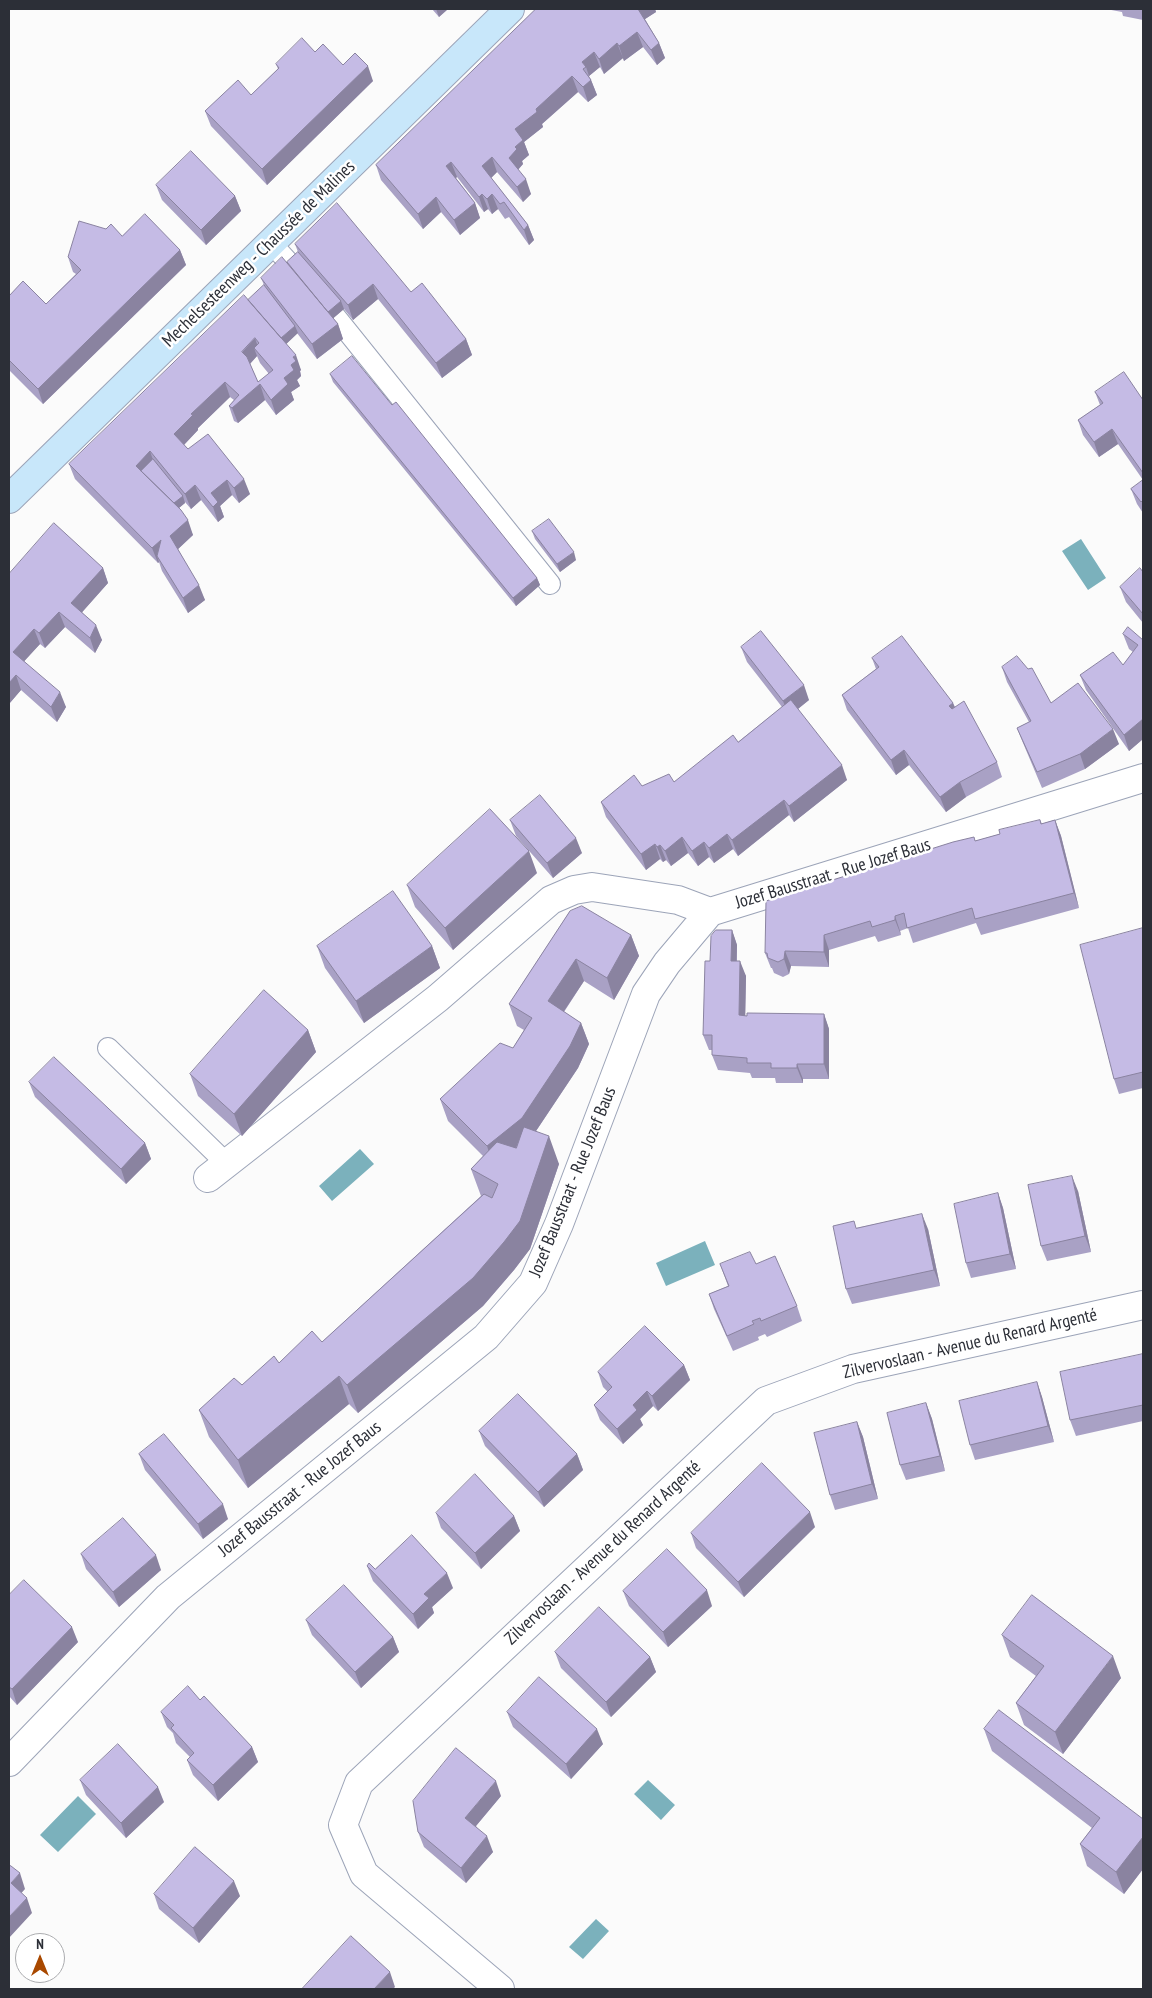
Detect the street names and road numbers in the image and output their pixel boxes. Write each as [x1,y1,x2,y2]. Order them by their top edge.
street label: Mechelsesteenweg - Chaussée de Malines [158,156,360,352]
street label: Jozef Bausstraat - Rue Jozef Baus [733,834,933,914]
street label: Jozef Bausstraat - Rue Jozef Baus [525,1084,621,1280]
street label: Zilvervoslaan - Avenue du Renard Argenté [841,1304,1099,1384]
street label: Jozef Bausstraat - Rue Jozef Baus [214,1417,386,1561]
street label: Zilvervoslaan - Avenue du Renard Argenté [501,1456,705,1650]

